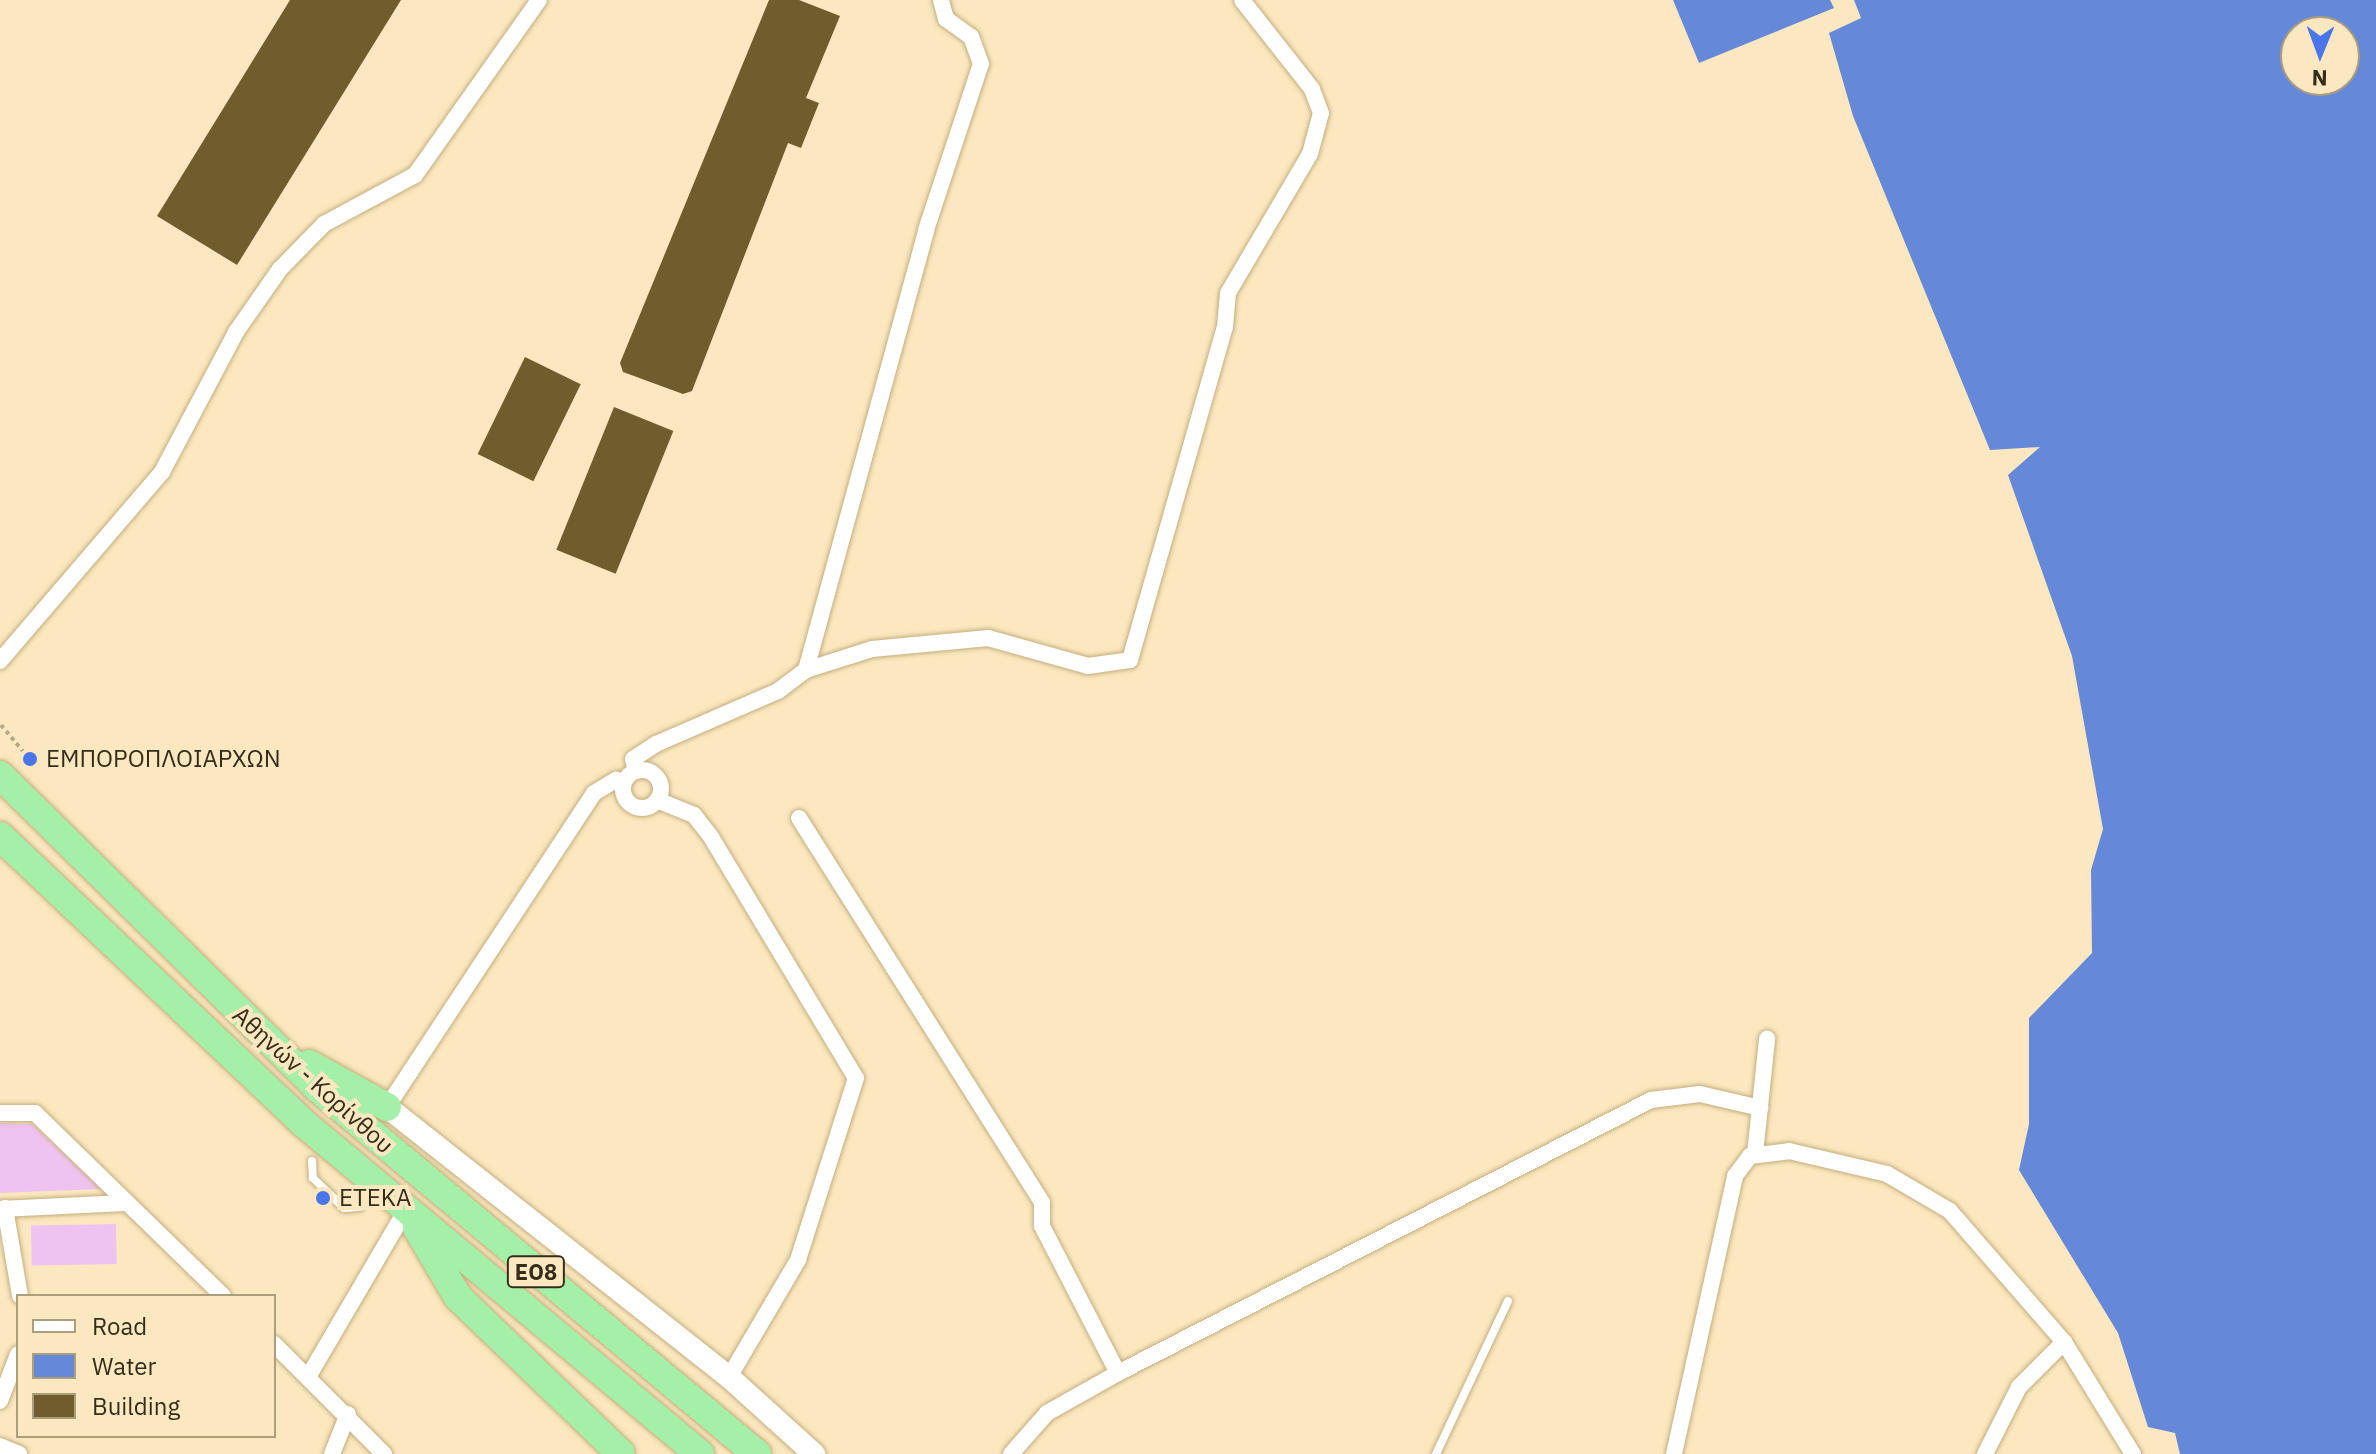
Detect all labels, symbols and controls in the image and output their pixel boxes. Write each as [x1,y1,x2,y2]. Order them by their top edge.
north arrow [2280,16,2360,96]
text: N [2311,64,2328,93]
place label: ΕΜΠΟΡΟΠΛΟΙΑΡΧΩΝ [46,745,281,773]
marker: ΕΜΠΟΡΟΠΛΟΙΑΡΧΩΝ [21,750,39,768]
street label: Αθηνών - Κορίνθου [227,1000,399,1160]
place label: ΕΤΕΚΑ [339,1184,411,1212]
marker: ΕΤΕΚΑ [314,1189,332,1207]
road number: ΕΟ8 [506,1254,566,1290]
legend [16,1294,276,1438]
text: Road [92,1310,147,1342]
text: Water [92,1350,156,1382]
text: Building [92,1390,180,1422]

